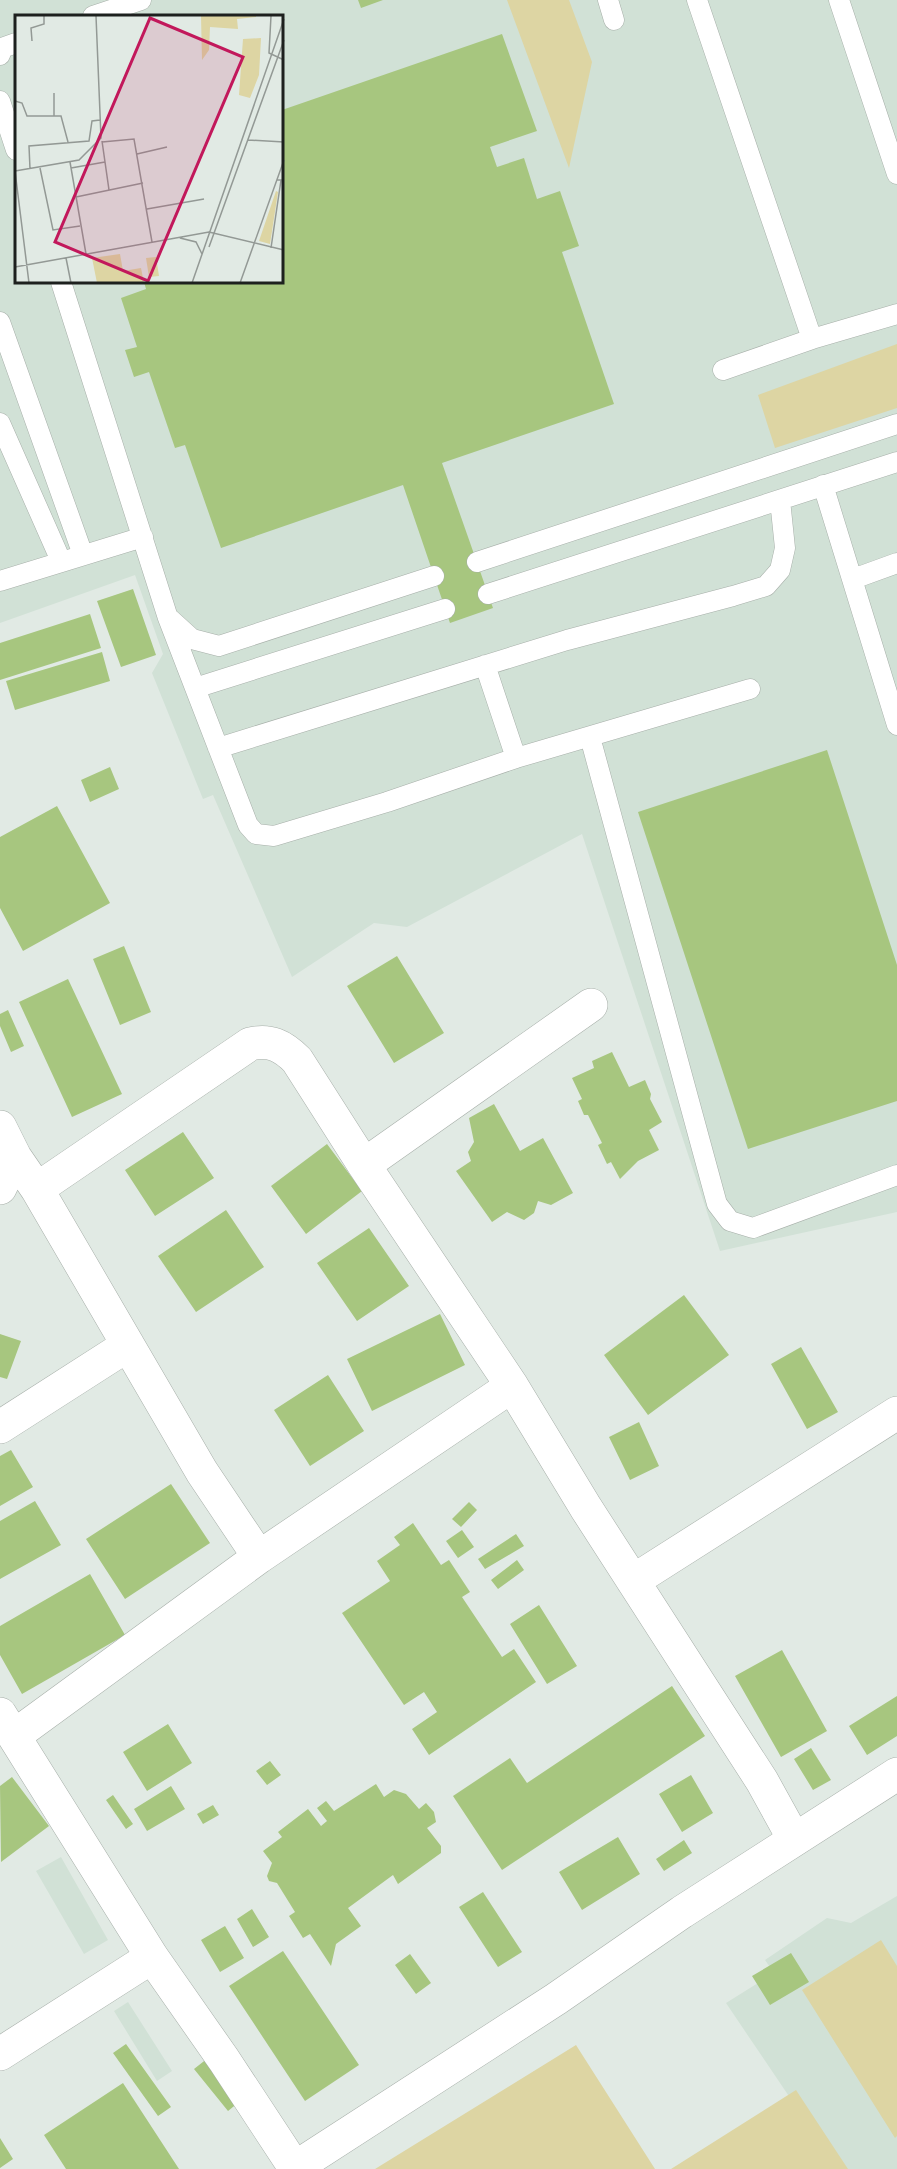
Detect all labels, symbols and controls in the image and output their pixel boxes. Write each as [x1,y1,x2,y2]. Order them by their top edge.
inset map [15,15,284,284]

